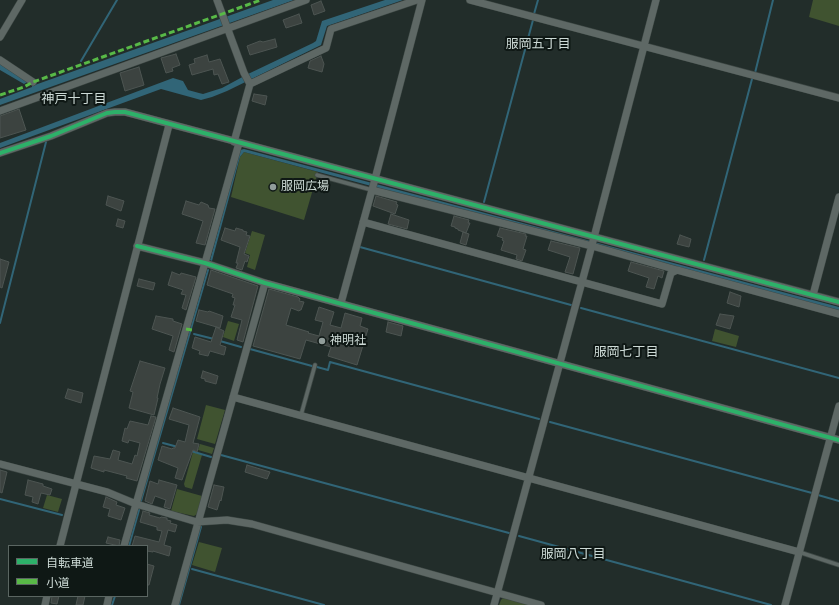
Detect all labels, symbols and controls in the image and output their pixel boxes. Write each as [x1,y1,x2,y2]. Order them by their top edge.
district label: 服岡五丁目 [506,36,570,52]
district label: 神戸十丁目 [42,91,106,107]
place label: 服岡広場 [281,180,329,194]
marker: 服岡広場 [268,182,278,192]
place label: 神明社 [330,334,366,348]
marker: 神明社 [317,336,327,346]
district label: 服岡七丁目 [594,344,658,360]
legend [8,545,148,597]
district label: 服岡八丁目 [541,546,605,562]
text: 自転車道 [46,556,94,570]
text: 小道 [46,576,70,590]

